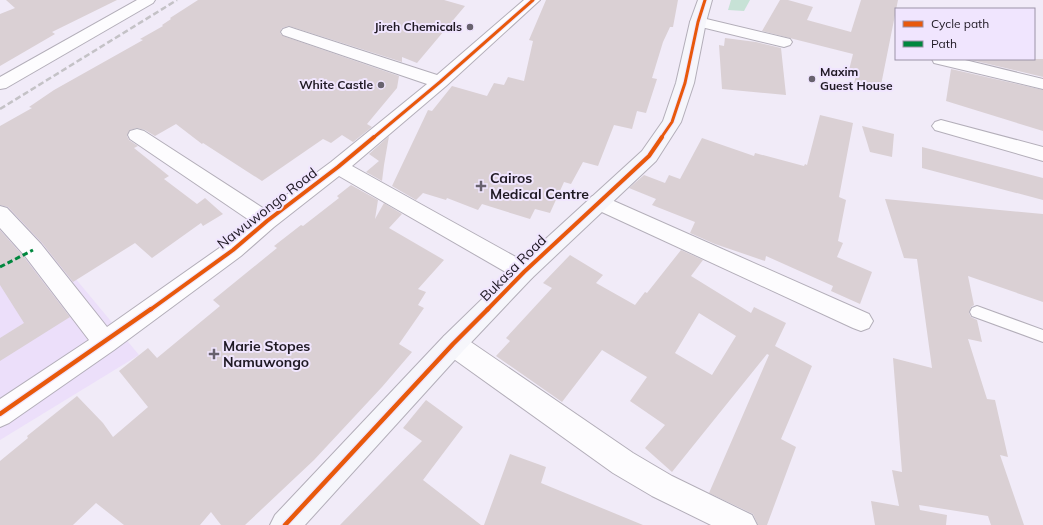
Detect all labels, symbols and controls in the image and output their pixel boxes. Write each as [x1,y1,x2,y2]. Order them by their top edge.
legend [895,8,1035,60]
text: Cycle path [931,16,989,31]
place label: Jireh Chemicals [374,19,462,34]
marker: Jireh Chemicals [465,22,475,32]
text: Path [931,36,957,51]
place label: Maxim Guest House [820,64,893,93]
marker: Maxim Guest House [807,74,817,84]
place label: White Castle [299,77,373,92]
marker: White Castle [376,80,386,90]
street label: Nawuwongo Road [214,163,320,253]
place label: Cairos Medical Centre [490,169,589,203]
marker: Cairos Medical Centre [475,180,487,192]
street label: Bukasa Road [476,231,550,305]
place label: Marie Stopes Namuwongo [223,337,310,371]
marker: Marie Stopes Namuwongo [208,348,220,360]

